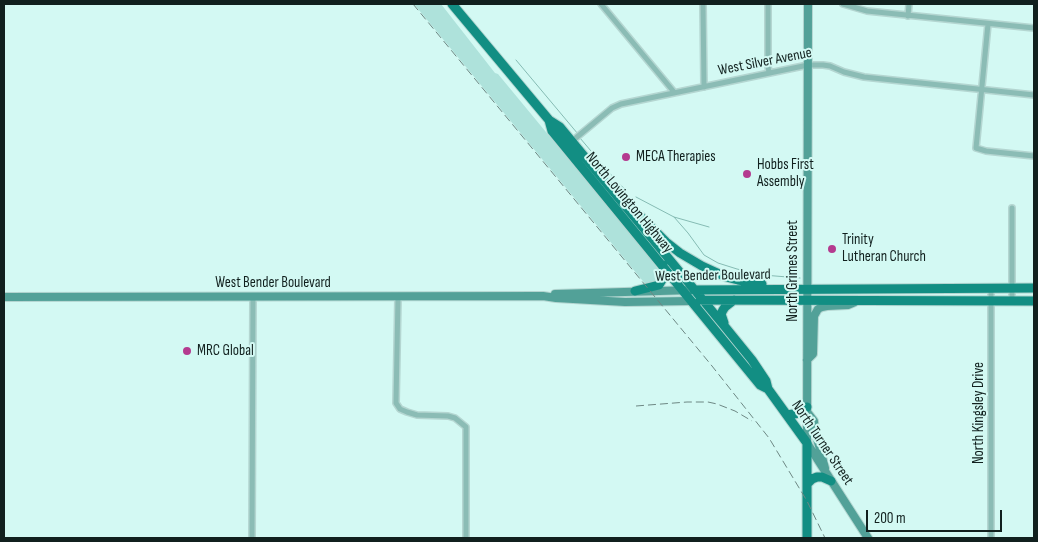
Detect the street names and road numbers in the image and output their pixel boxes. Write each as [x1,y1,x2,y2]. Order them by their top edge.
street label: West Silver Avenue [717,44,813,80]
street label: North Lovington Highway [582,149,676,257]
street label: North Grimes Street [784,220,802,322]
street label: West Bender Boulevard [655,266,771,286]
street label: West Bender Boulevard [215,274,331,292]
street label: North Kingsley Drive [970,362,988,464]
street label: North Turner Street [787,397,857,489]

